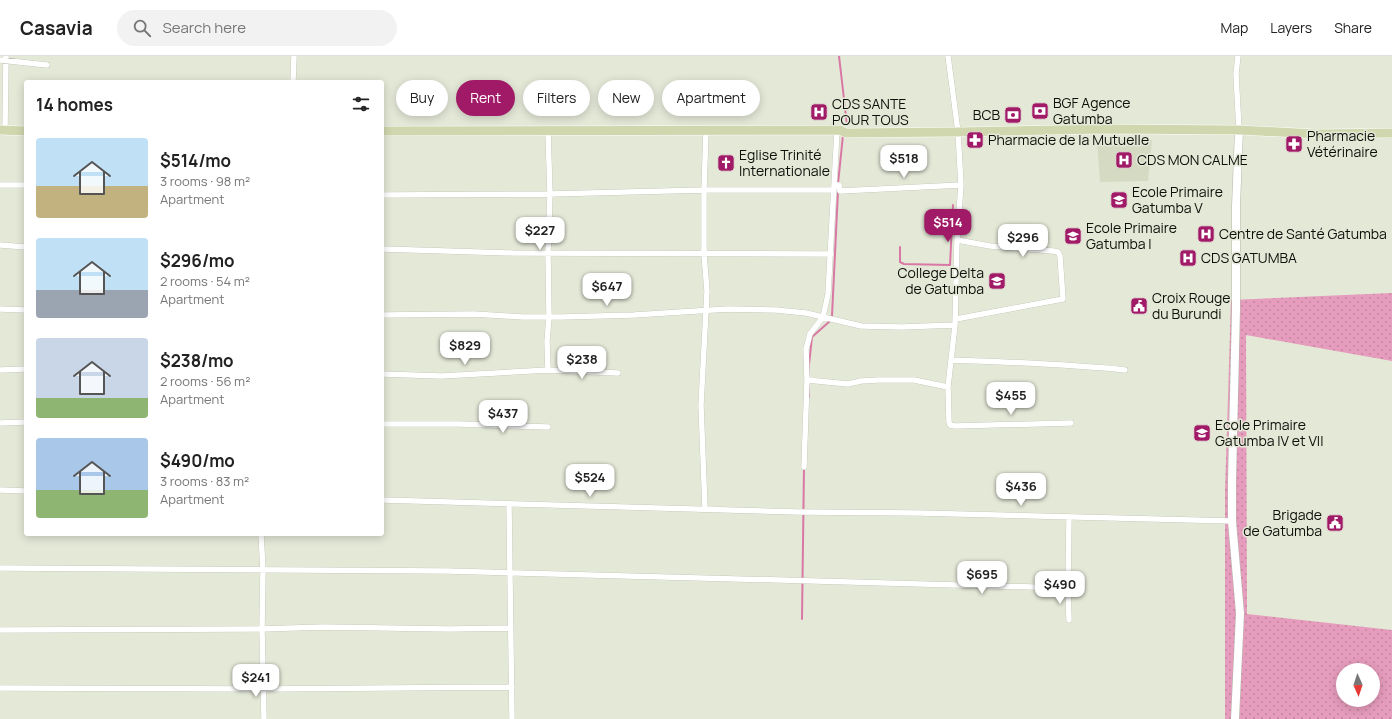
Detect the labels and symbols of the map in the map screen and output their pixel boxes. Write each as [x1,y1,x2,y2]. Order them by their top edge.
place label: BGF Agence Gatumba [1053,93,1130,128]
place label: CDS SANTE POUR TOUS [832,94,909,129]
bank icon: BGF Agence Gatumba [1030,101,1050,121]
hospital icon: CDS SANTE POUR TOUS [809,102,829,122]
place label: BCB [973,105,1000,124]
bank icon: BCB [1003,105,1023,125]
place label: Pharmacie Vétérinaire [1307,126,1378,161]
pharmacy icon: Pharmacie de la Mutuelle [965,130,985,150]
place label: Pharmacie de la Mutuelle [988,130,1149,149]
pharmacy icon: Pharmacie Vétérinaire [1284,134,1304,154]
place label: Eglise Trinité Internationale [739,145,830,180]
pin: $518 [880,145,928,179]
hospital icon: CDS MON CALME [1114,150,1134,170]
place label: CDS MON CALME [1137,150,1248,169]
church icon: Eglise Trinité Internationale [716,153,736,173]
place label: Ecole Primaire Gatumba V [1132,182,1223,217]
school or university icon: Ecole Primaire Gatumba V [1109,190,1129,210]
pin: $514 [924,209,972,243]
pin: $227 [516,217,564,251]
place label: Ecole Primaire Gatumba I [1086,218,1177,253]
pin: $296 [999,224,1047,258]
hospital icon: Centre de Santé Gatumba [1196,224,1216,244]
place label: Centre de Santé Gatumba [1219,224,1387,243]
school or university icon: Ecole Primaire Gatumba I [1063,226,1083,246]
hospital icon: CDS GATUMBA [1178,248,1198,268]
place label: CDS GATUMBA [1201,248,1297,267]
place label: College Delta de Gatumba [897,263,984,298]
school or university icon: College Delta de Gatumba [987,271,1007,291]
pin: $647 [583,273,631,307]
place label: Croix Rouge du Burundi [1152,288,1231,323]
public building icon: Croix Rouge du Burundi [1129,296,1149,316]
pin: $829 [441,332,489,366]
pin: $238 [558,346,606,380]
pin: $455 [987,382,1035,416]
pin: $437 [479,400,527,434]
place label: Ecole Primaire Gatumba IV et VII [1215,415,1323,450]
school or university icon: Ecole Primaire Gatumba IV et VII [1192,423,1212,443]
pin: $524 [566,464,614,498]
pin: $436 [997,473,1045,507]
place label: Brigade de Gatumba [1243,505,1322,540]
public building icon: Brigade de Gatumba [1325,513,1345,533]
pin: $695 [958,561,1006,595]
pin: $490 [1036,571,1084,605]
north arrow [1336,663,1380,707]
pin: $241 [232,664,280,698]

